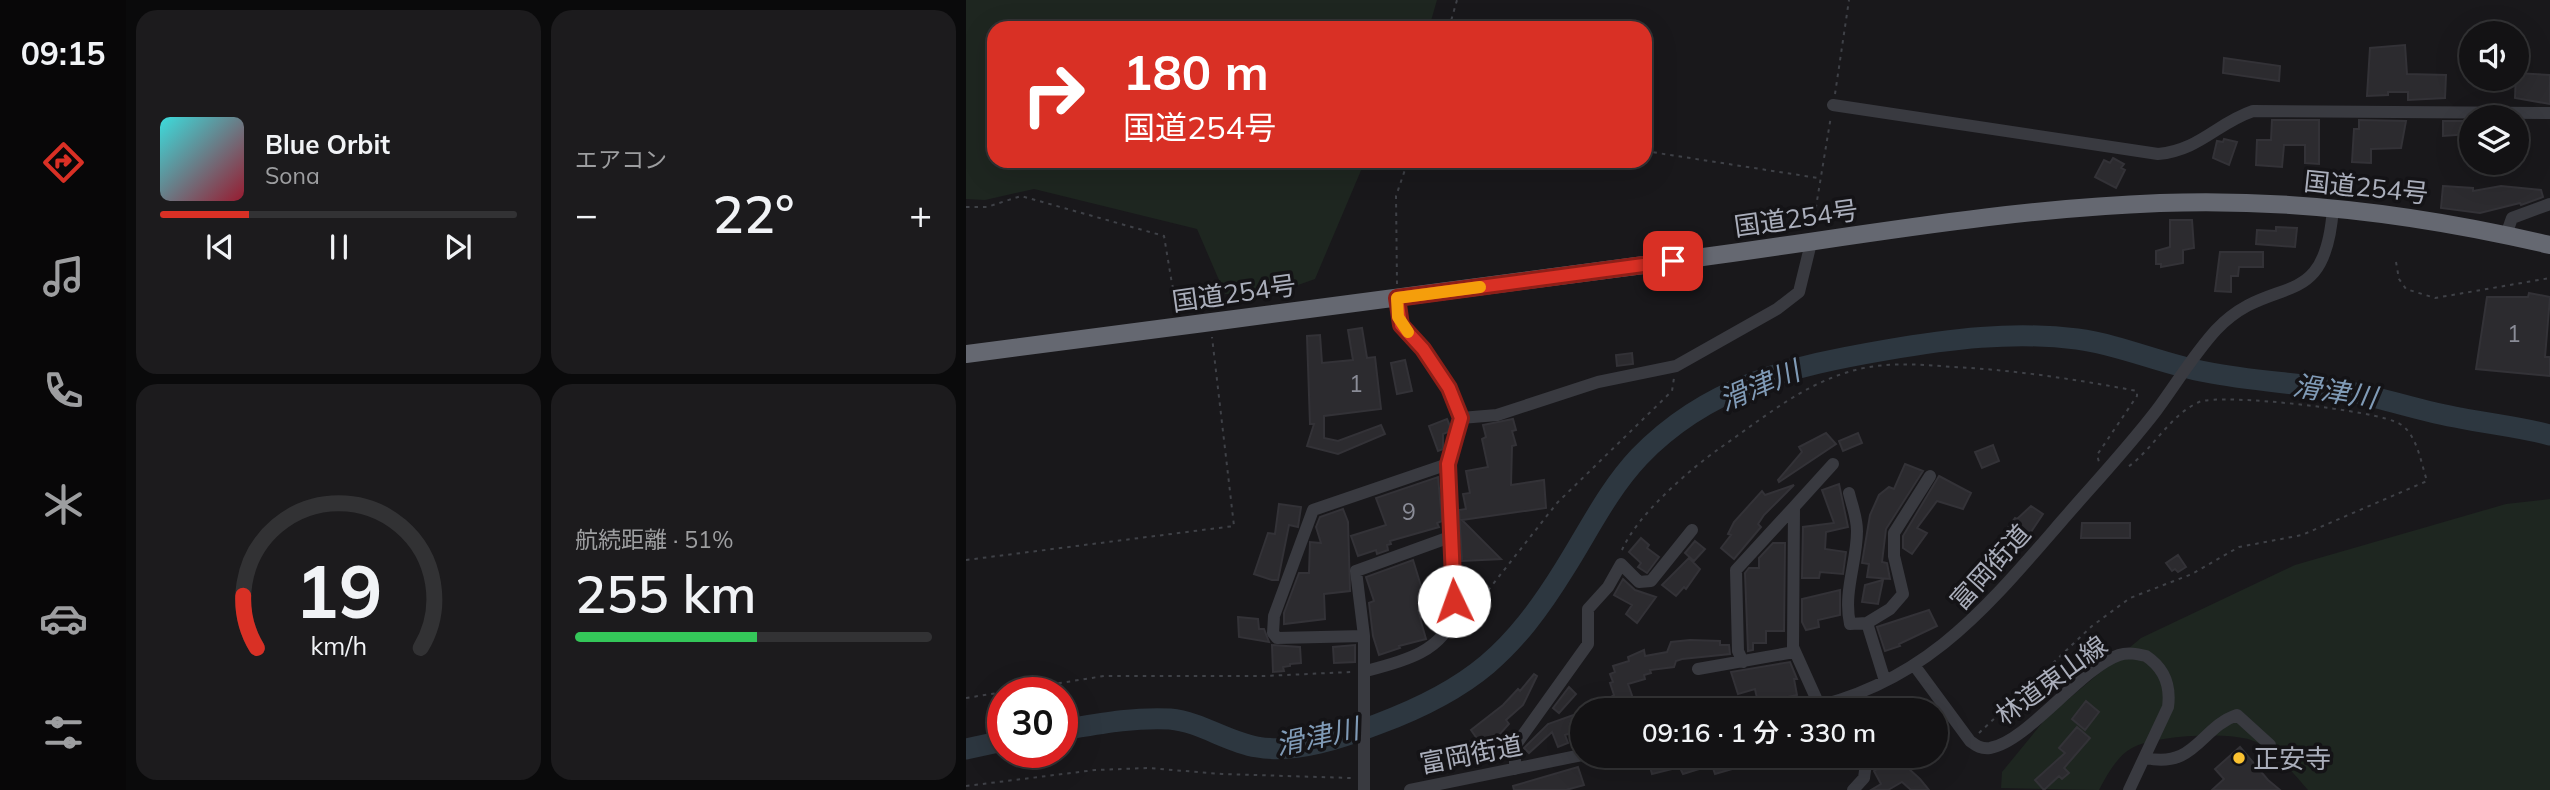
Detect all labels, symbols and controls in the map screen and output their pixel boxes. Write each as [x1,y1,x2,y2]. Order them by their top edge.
map controls [2459,21,2529,175]
button: sound [2459,21,2529,91]
text: 09:15 [21,33,105,73]
text: 180 m [1123,41,1269,102]
icon: right [1008,49,1099,140]
button: layers [2459,105,2529,175]
text: 国道254号 [1123,107,1277,147]
text: Blue Orbit [265,128,390,161]
icon: directions [39,138,88,187]
text: エアコン [575,145,667,174]
text: Sona [265,161,320,190]
street label: 国道254号 [2302,164,2430,210]
text: 22° [713,181,794,246]
text: − [575,190,598,238]
text: + [909,190,932,238]
street label: 国道254号 [1732,193,1860,243]
icon: previous [201,228,239,266]
icon: pause [320,228,358,266]
icon: next [439,228,477,266]
pin [1643,231,1703,291]
icon: arrive [1654,242,1692,280]
icon: music [39,252,88,301]
street label: 国道254号 [1170,268,1298,318]
house number: 1 [2507,319,2521,348]
water label: 滑津川 [1713,351,1807,418]
icon: phone [39,366,88,415]
water label: 滑津川 [2291,367,2382,415]
house number: 1 [1349,369,1363,398]
icon: climate [39,480,88,529]
house number: 9 [1402,497,1416,526]
street label: 富岡街道 [1943,517,2037,617]
text: 航続距離 · 51% [575,525,733,554]
text: 19 [295,545,382,636]
text: 255 km [575,561,756,626]
position arrow [1417,564,1491,638]
icon: car [39,594,88,643]
street label: 林道東山線 [1989,628,2113,732]
text: km/h [310,630,367,661]
speed limit sign: 30 [987,677,1078,768]
icon: filters [39,708,88,757]
water label: 滑津川 [1272,710,1365,762]
text: 09:16 · 1 分 · 330 m [1642,716,1876,749]
street label: 富岡街道 [1417,728,1525,780]
place label: 正安寺 [2253,742,2331,775]
marker: 正安寺 [2231,750,2247,766]

